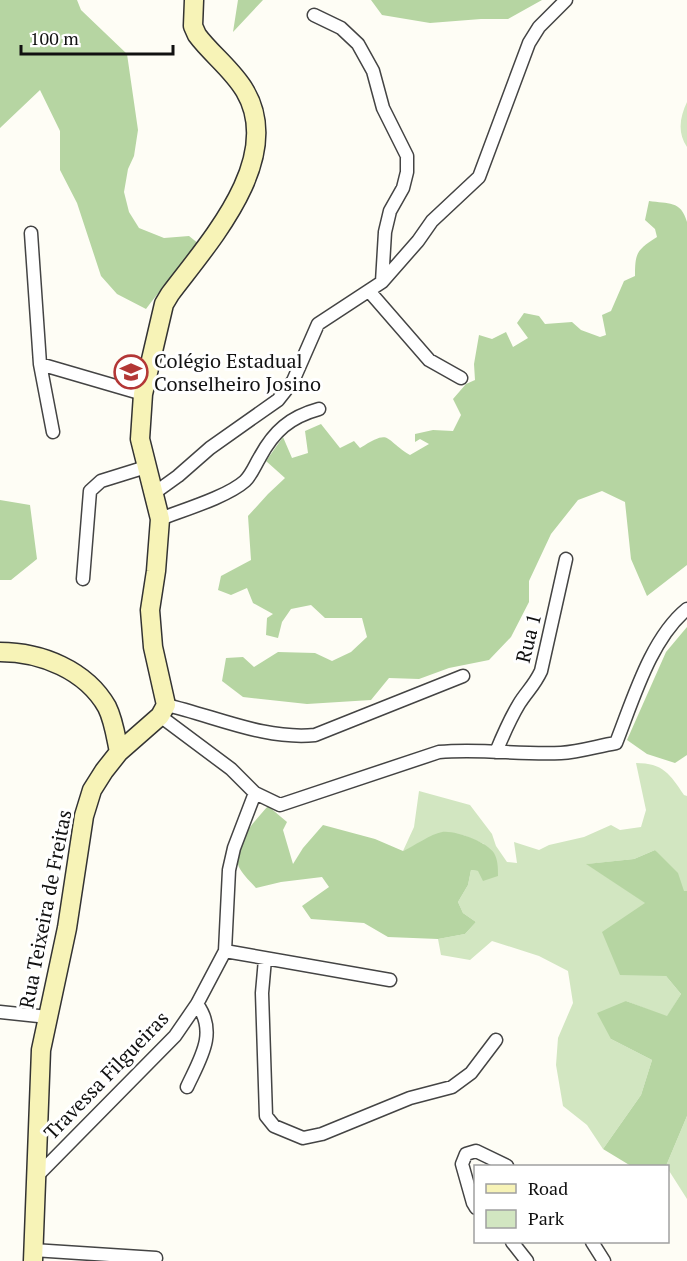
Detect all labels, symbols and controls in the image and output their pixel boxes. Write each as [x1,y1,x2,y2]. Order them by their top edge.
scale bar [21,18,172,56]
text: 100 m [30,26,79,50]
place label: Colégio Estadual Conselheiro Josino [154,347,321,397]
school or university icon: Colégio Estadual Conselheiro Josino [113,354,149,390]
street label: Rua 1 [509,611,547,665]
street label: Rua Teixeira de Freitas [12,807,78,1011]
street label: Travessa Filgueiras [38,1005,174,1145]
legend [474,1165,669,1243]
text: Road [528,1176,568,1200]
text: Park [528,1206,565,1230]

